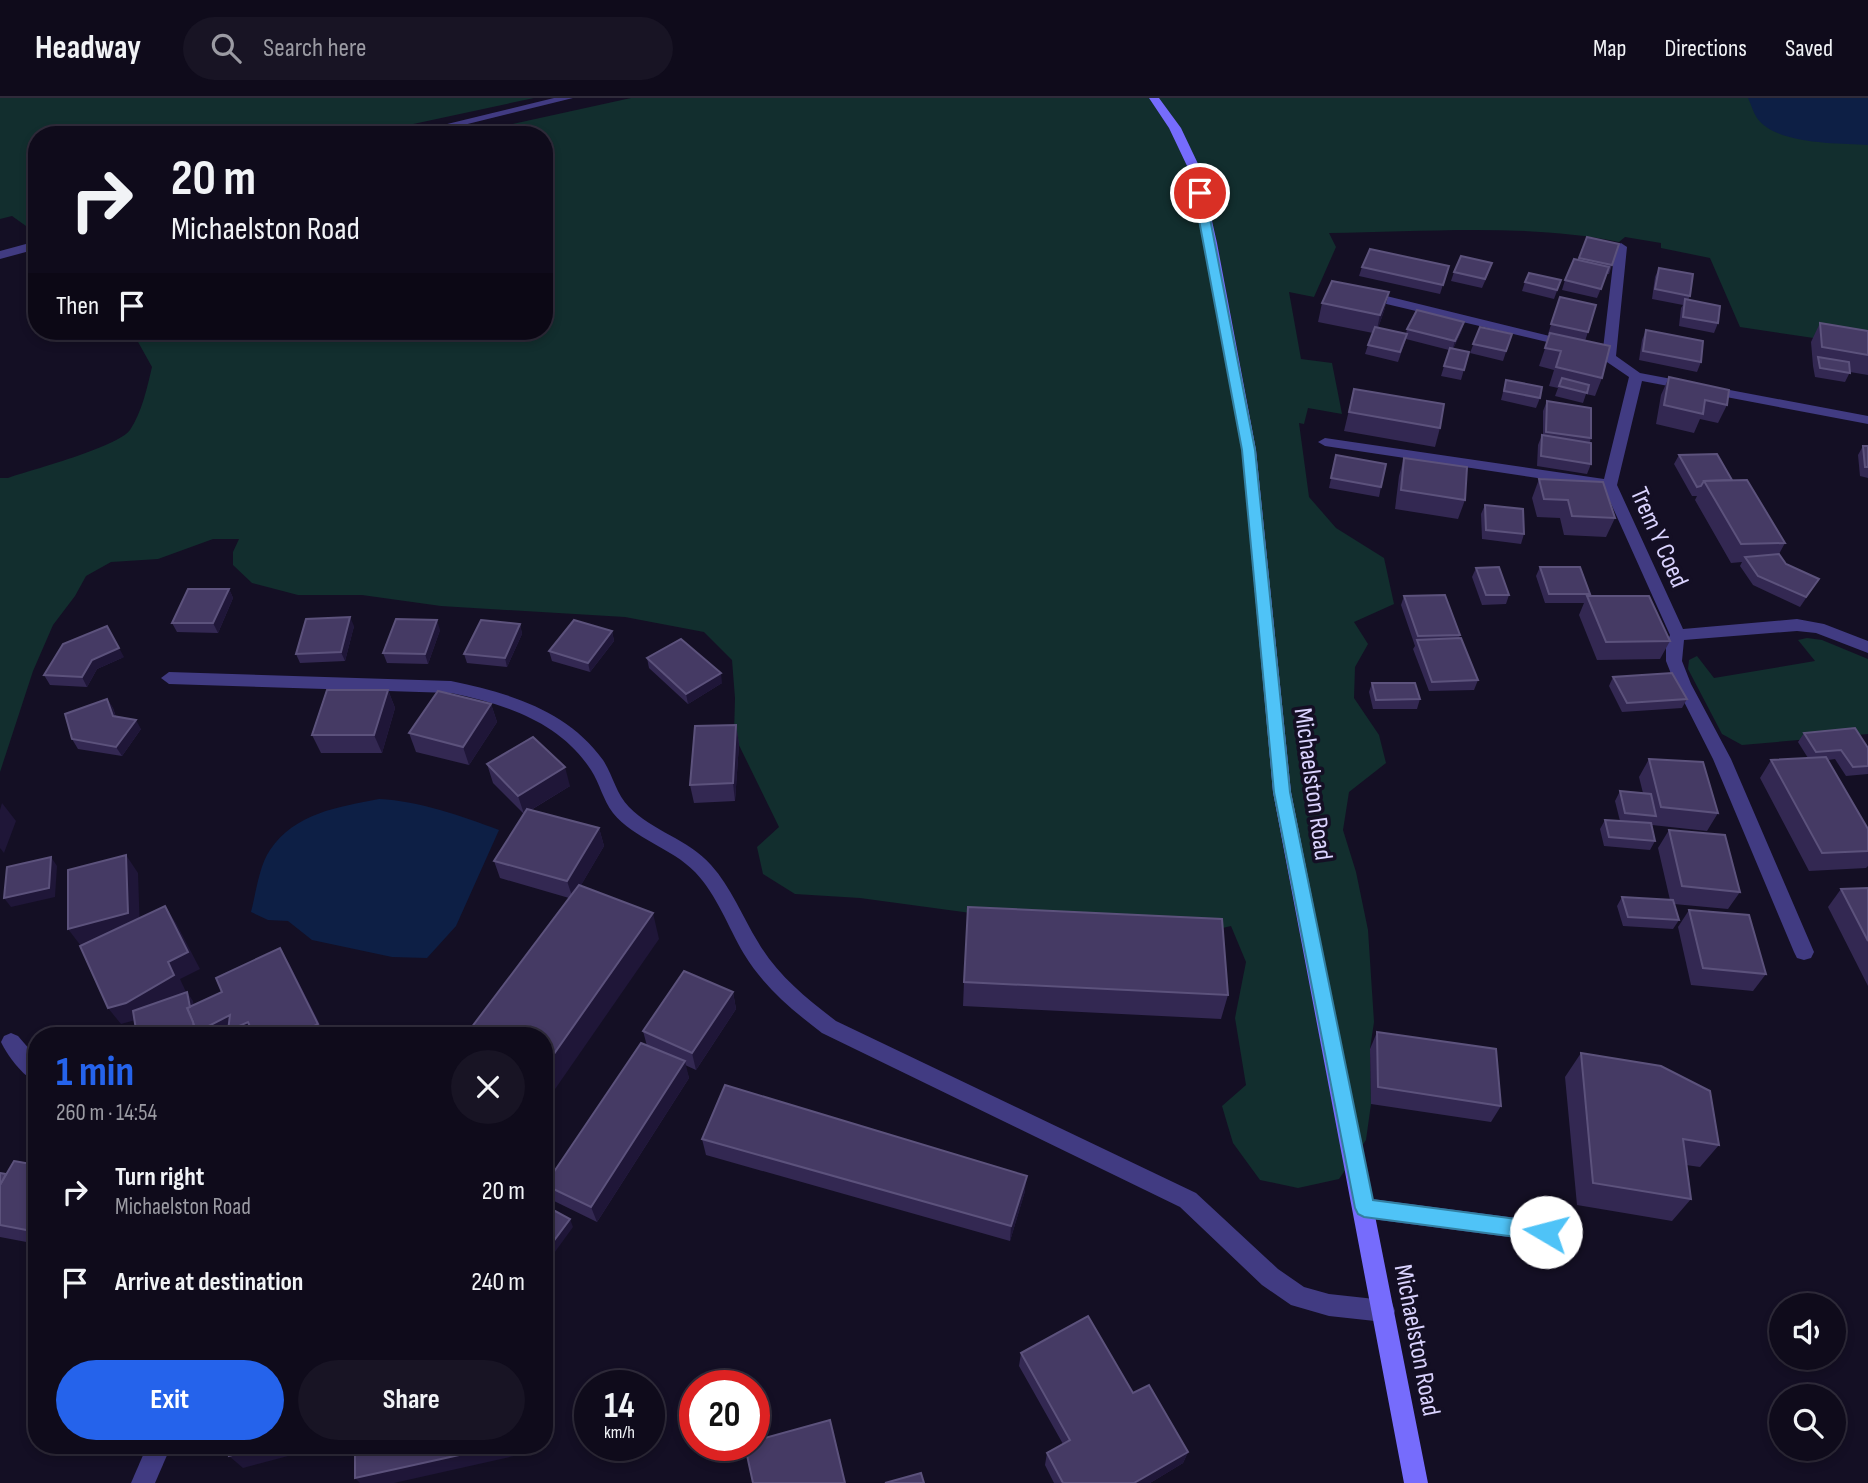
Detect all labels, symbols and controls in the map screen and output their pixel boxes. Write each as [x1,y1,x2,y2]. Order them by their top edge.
search box [183,17,673,80]
text: Headway [35,28,141,68]
icon: search [207,29,245,67]
text: Search here [263,33,366,64]
text: Map [1593,34,1626,63]
text: Directions [1664,34,1747,63]
text: Saved [1785,34,1833,63]
text: 20 m [171,150,256,209]
icon: right [56,154,147,245]
pin [1170,163,1230,223]
icon: arrive [1181,174,1219,212]
text: Michaelston Road [171,210,360,249]
icon: arrive [113,287,151,325]
text: Then [56,291,99,322]
street label: Trem Y Coed [1623,483,1694,593]
street label: Michaelston Road [1286,706,1339,862]
text: 1 min [56,1047,134,1098]
button: close [451,1050,525,1124]
text: 260 m · 14:54 [56,1099,157,1127]
text: Turn right [115,1162,204,1193]
icon: right [56,1173,94,1211]
text: 20 m [482,1176,525,1207]
text: Michaelston Road [115,1193,251,1221]
position arrow [1509,1195,1583,1269]
street label: Michaelston Road [1387,1262,1446,1419]
icon: arrive [56,1264,94,1302]
text: Arrive at destination [115,1267,303,1298]
text: 240 m [471,1267,525,1298]
map controls [1769,1293,1846,1461]
button: sound [1769,1293,1846,1370]
button: Exit [56,1360,284,1440]
button: Share [298,1360,525,1440]
speed limit sign: 20 [679,1370,770,1461]
button: search [1769,1384,1846,1461]
text: 14 [604,1385,635,1428]
text: km/h [604,1422,635,1443]

